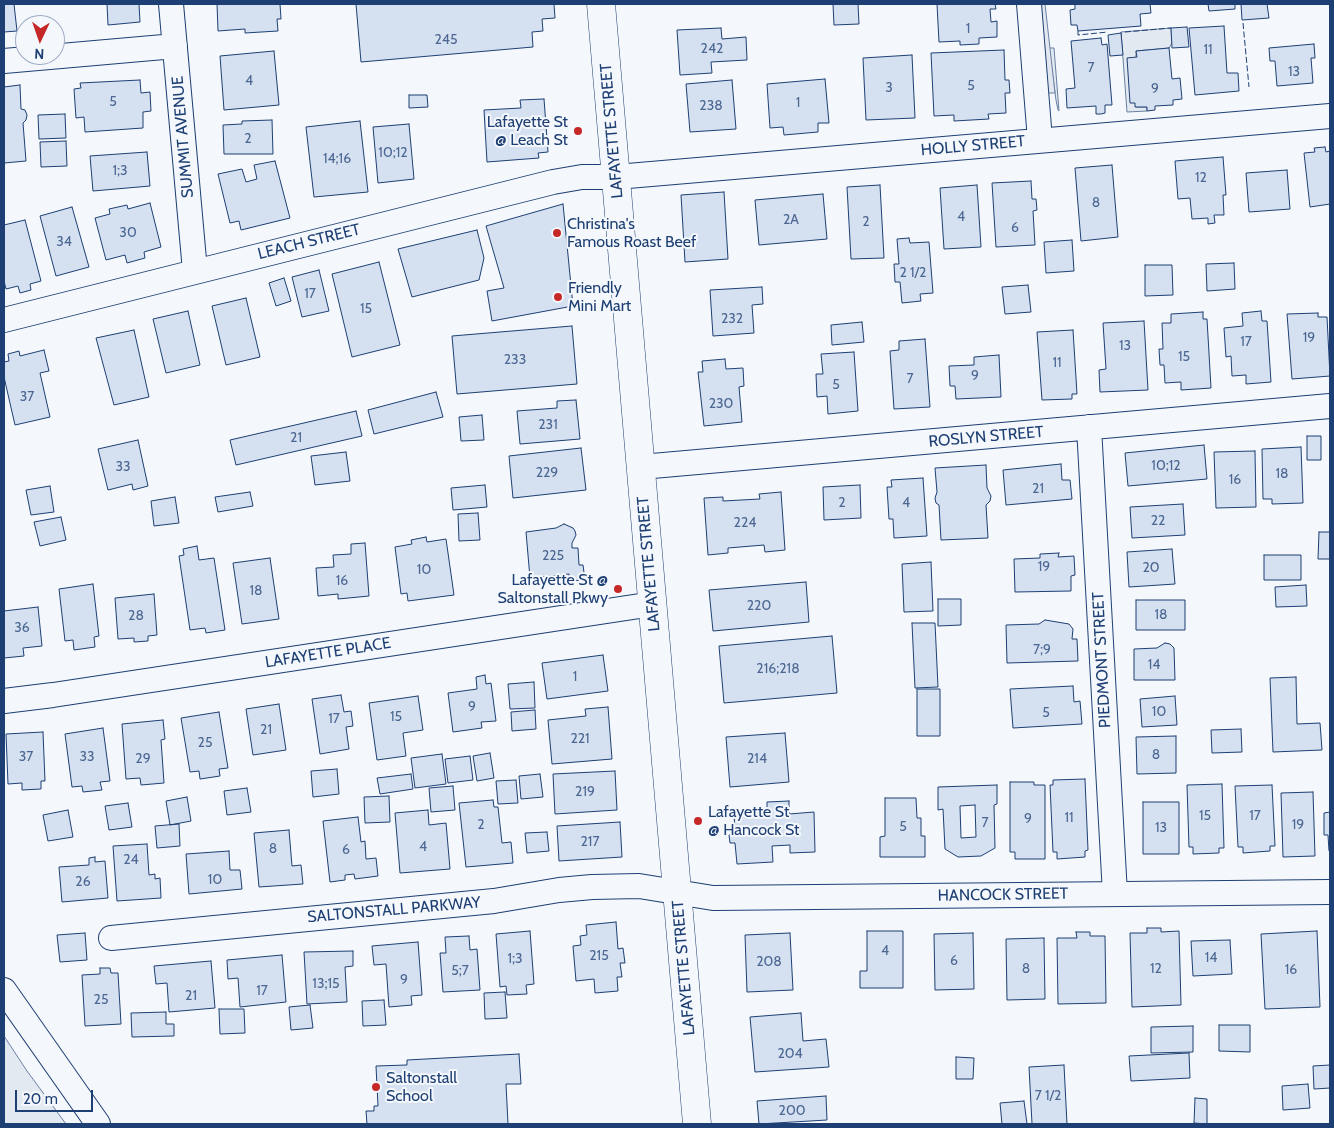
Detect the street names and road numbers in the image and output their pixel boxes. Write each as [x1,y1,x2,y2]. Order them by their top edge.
street label: LAFAYETTE STREET [597,63,627,199]
street label: SUMMIT AVENUE [168,75,198,199]
street label: HOLLY STREET [920,132,1026,160]
street label: LEACH STREET [256,220,362,264]
street label: ROSLYN STREET [928,422,1044,452]
street label: LAFAYETTE STREET [634,496,664,632]
street label: PIEDMONT STREET [1089,592,1115,728]
street label: LAFAYETTE PLACE [264,634,392,672]
street label: HANCOCK STREET [938,884,1068,906]
street label: SALTONSTALL PARKWAY [307,893,481,927]
street label: LAFAYETTE STREET [669,900,699,1036]

